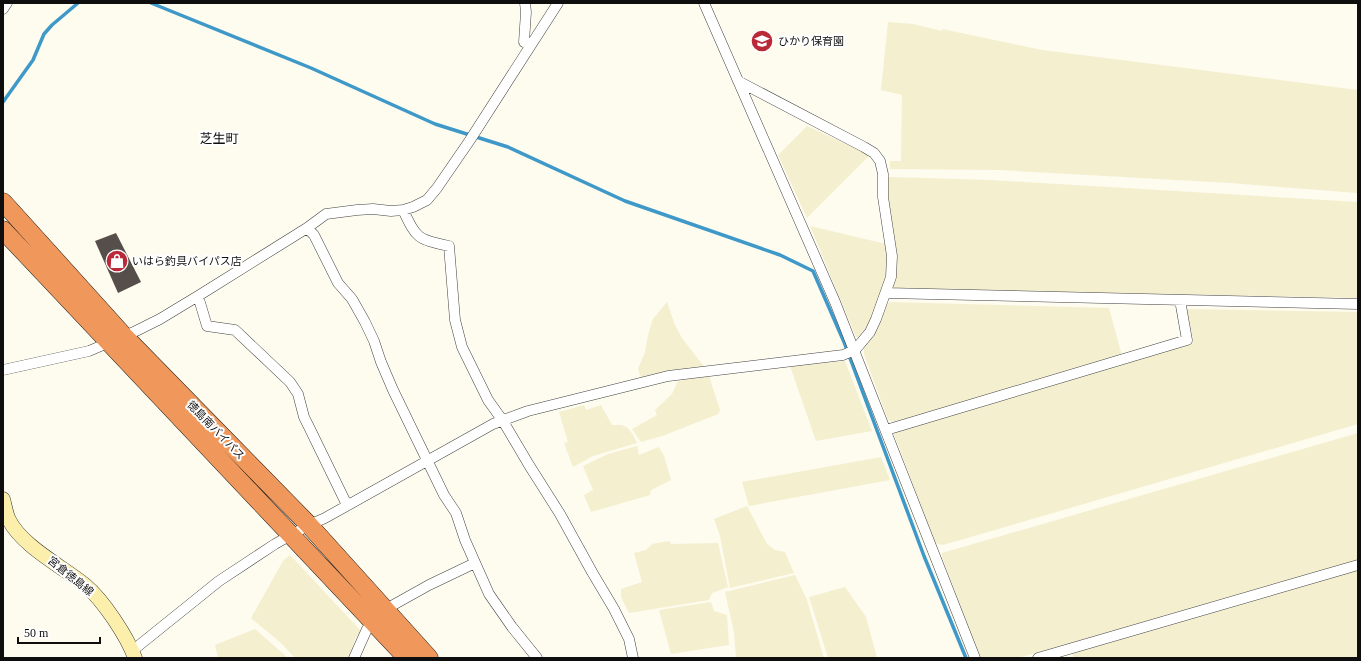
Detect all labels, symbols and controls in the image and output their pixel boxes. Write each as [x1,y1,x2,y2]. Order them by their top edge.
school or university icon: ひかり保育園 [749,28,775,54]
place label: ひかり保育園 [778,35,844,47]
district label: 芝生町 [199,131,239,146]
shop icon: いはら釣具バイパス店 [104,248,130,274]
place label: いはら釣具バイパス店 [132,255,242,267]
street label: 徳島南バイパス [185,398,247,462]
street label: 宮倉徳島線 [46,554,96,598]
scale bar [18,619,100,645]
text: 50 m [24,626,49,640]

